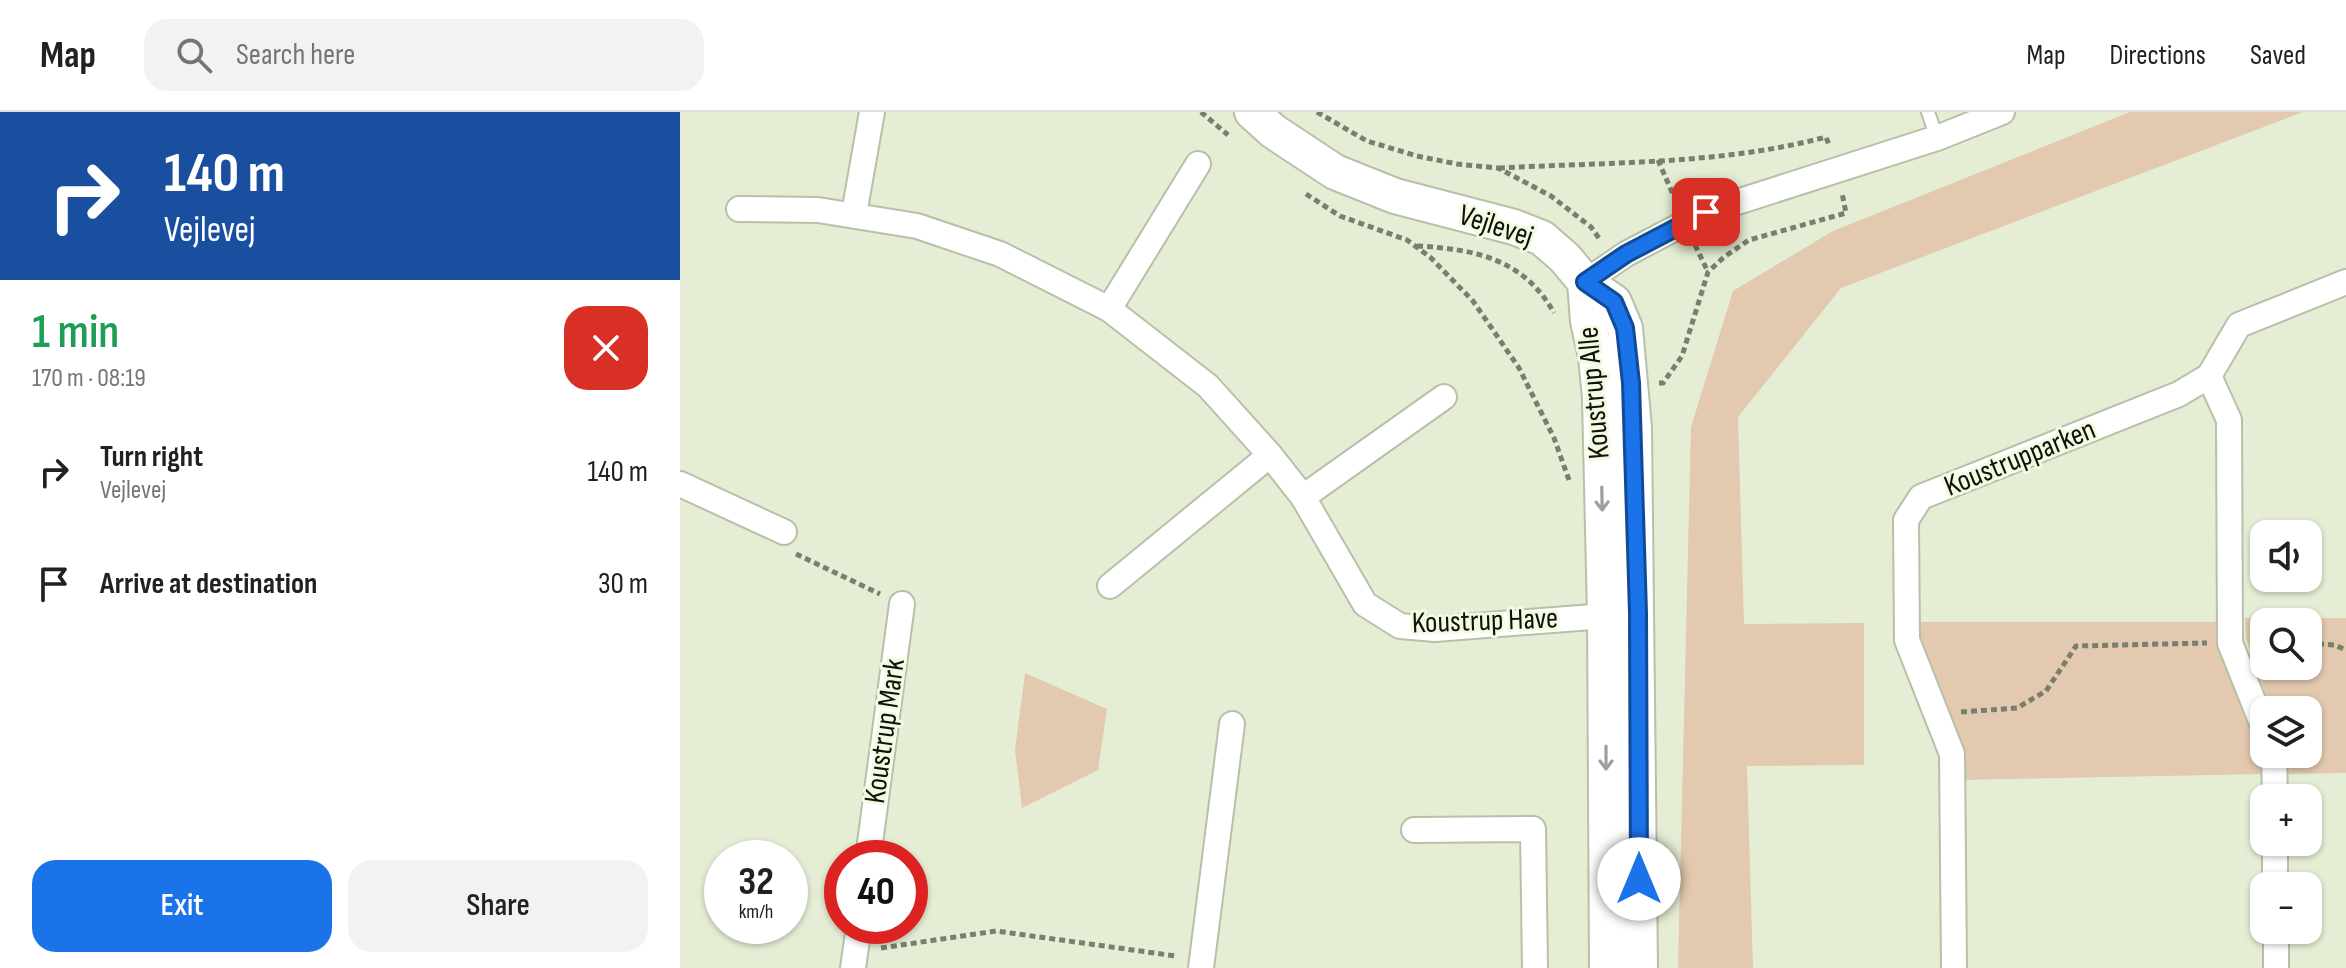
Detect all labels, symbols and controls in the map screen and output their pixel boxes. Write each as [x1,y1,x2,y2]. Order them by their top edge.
search box [144,19,704,91]
text: Map [40,33,96,78]
icon: search [172,33,216,77]
text: Search here [236,37,355,73]
text: Map [2027,39,2066,72]
text: Directions [2110,39,2206,72]
text: Saved [2250,39,2306,72]
text: 140 m [164,141,285,208]
icon: right [32,144,136,248]
pin [1672,178,1740,246]
icon: arrive [1684,190,1728,234]
street label: Vejlevej [1454,197,1538,255]
text: Vejlevej [164,209,255,252]
text: 1 min [32,304,119,361]
button: close [564,306,648,390]
street label: Koustrup Alle [1570,325,1618,461]
text: 170 m · 08:19 [32,363,146,394]
street label: Koustrupparken [1939,411,2101,505]
text: Turn right [100,439,203,475]
icon: right [32,450,76,494]
text: 140 m [588,454,648,490]
text: Vejlevej [100,475,166,506]
one-way arrow [1594,485,1610,511]
map controls [2250,520,2322,944]
button: sound [2250,520,2322,592]
icon: arrive [32,562,76,606]
text: Arrive at destination [100,566,317,602]
text: 30 m [598,566,648,602]
street label: Koustrup Have [1411,600,1559,642]
button: search [2250,608,2322,680]
street label: Koustrup Mark [857,656,913,806]
button: layers [2250,696,2322,768]
one-way arrow [1598,744,1613,771]
button: + [2250,784,2322,856]
position arrow [1597,837,1681,921]
speed limit sign: 40 [824,840,928,944]
text: 32 [738,858,774,906]
button: Exit [32,860,332,952]
button: Share [348,860,648,952]
button: − [2250,872,2322,944]
text: km/h [739,900,773,924]

